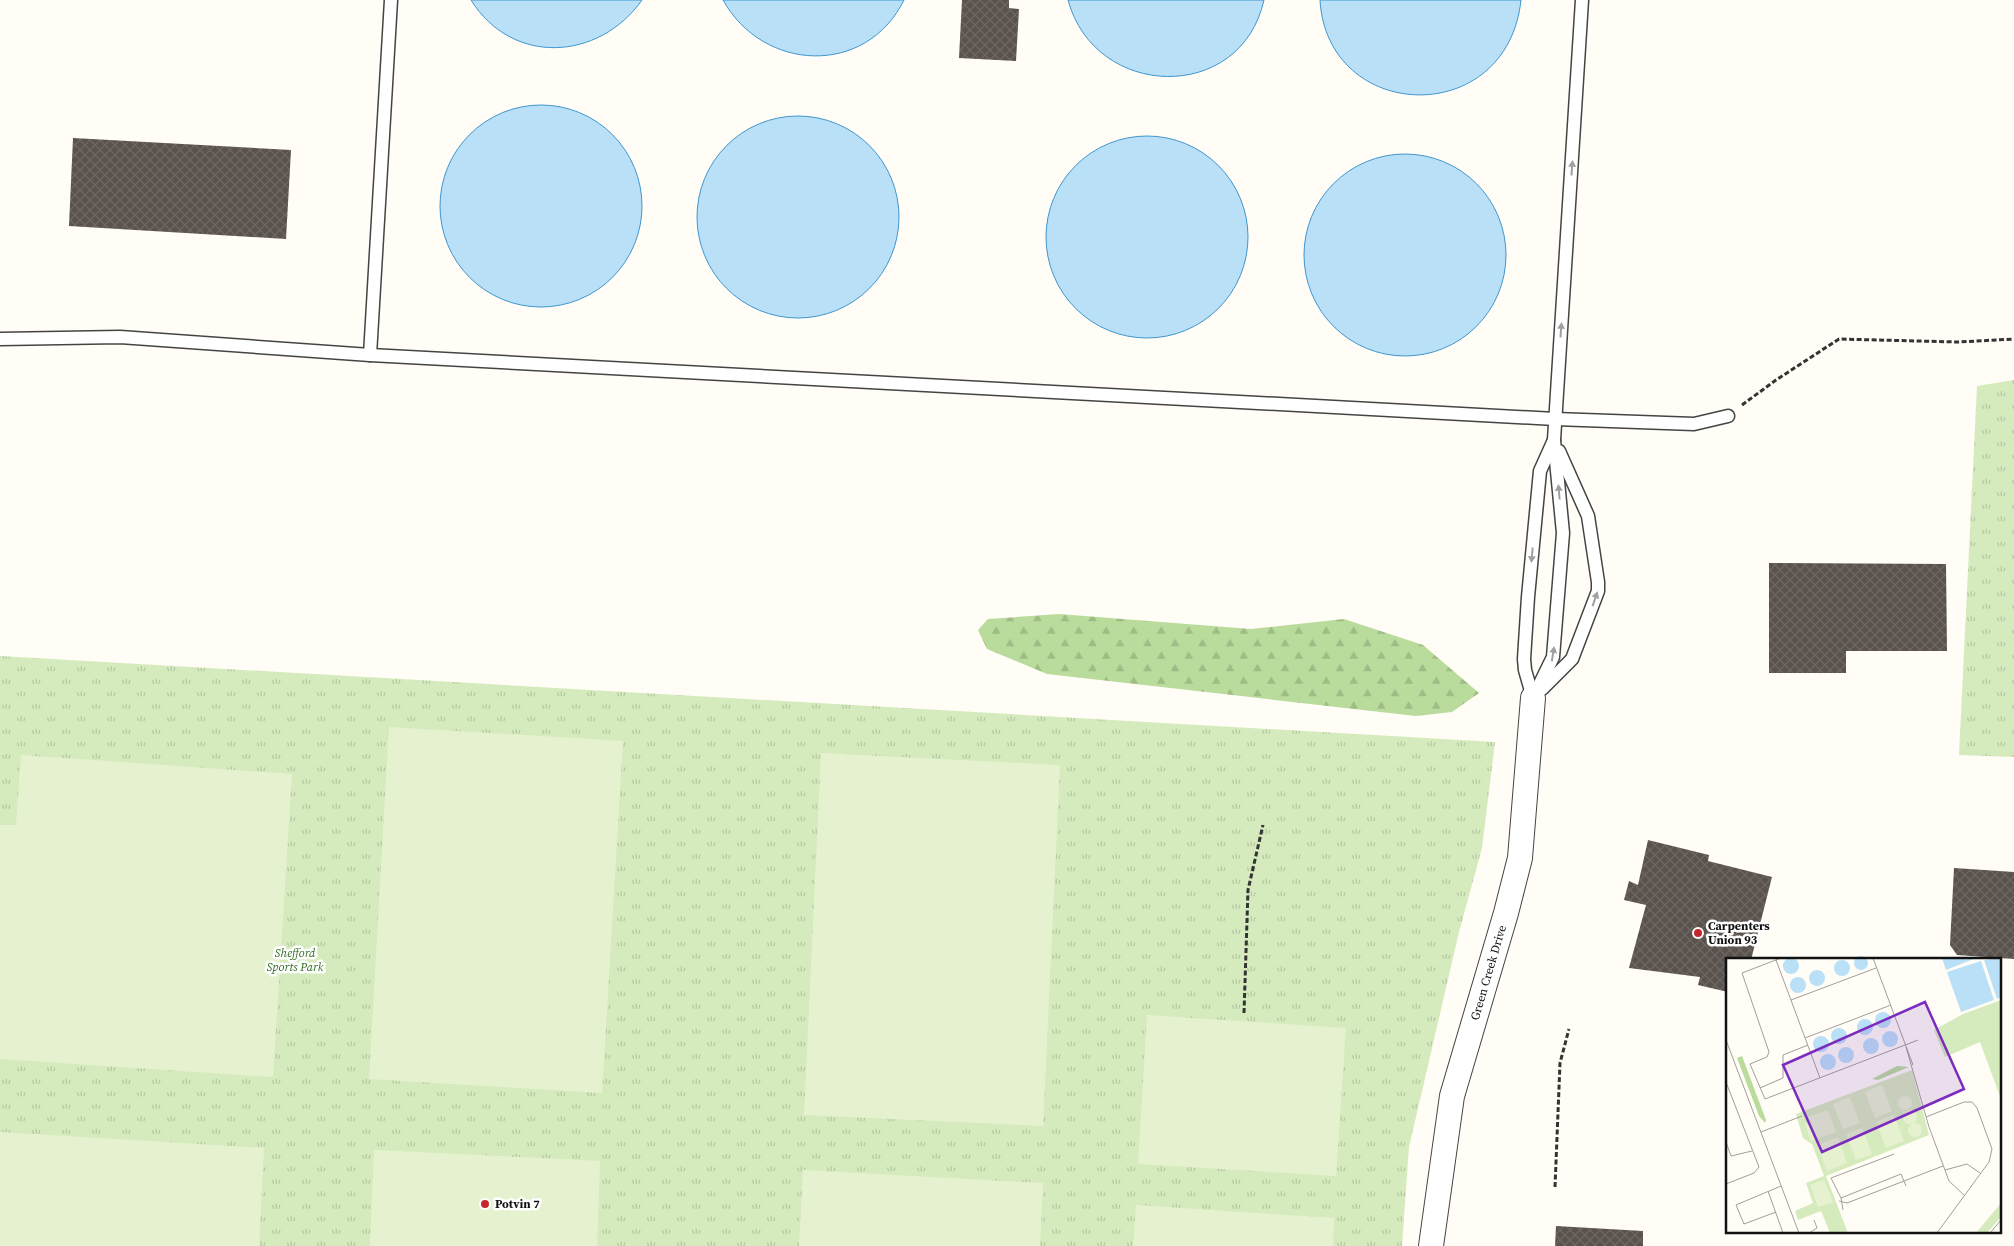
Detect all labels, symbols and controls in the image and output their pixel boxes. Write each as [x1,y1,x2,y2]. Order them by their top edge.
one-way arrow [1568,159,1576,175]
one-way arrow [1558,321,1566,337]
one-way arrow [1555,483,1563,499]
one-way arrow [1528,547,1536,563]
one-way arrow [1592,592,1599,607]
one-way arrow [1549,645,1557,661]
place label: Carpenters Union 93 [1708,918,1770,948]
street label: Green Creek Drive [1467,923,1510,1022]
marker: Carpenters Union 93 [1692,927,1704,939]
park label: Shefford Sports Park [267,945,324,975]
inset map [1726,958,2002,1234]
place label: Potvin 7 [495,1196,540,1212]
marker: Potvin 7 [479,1198,491,1210]

